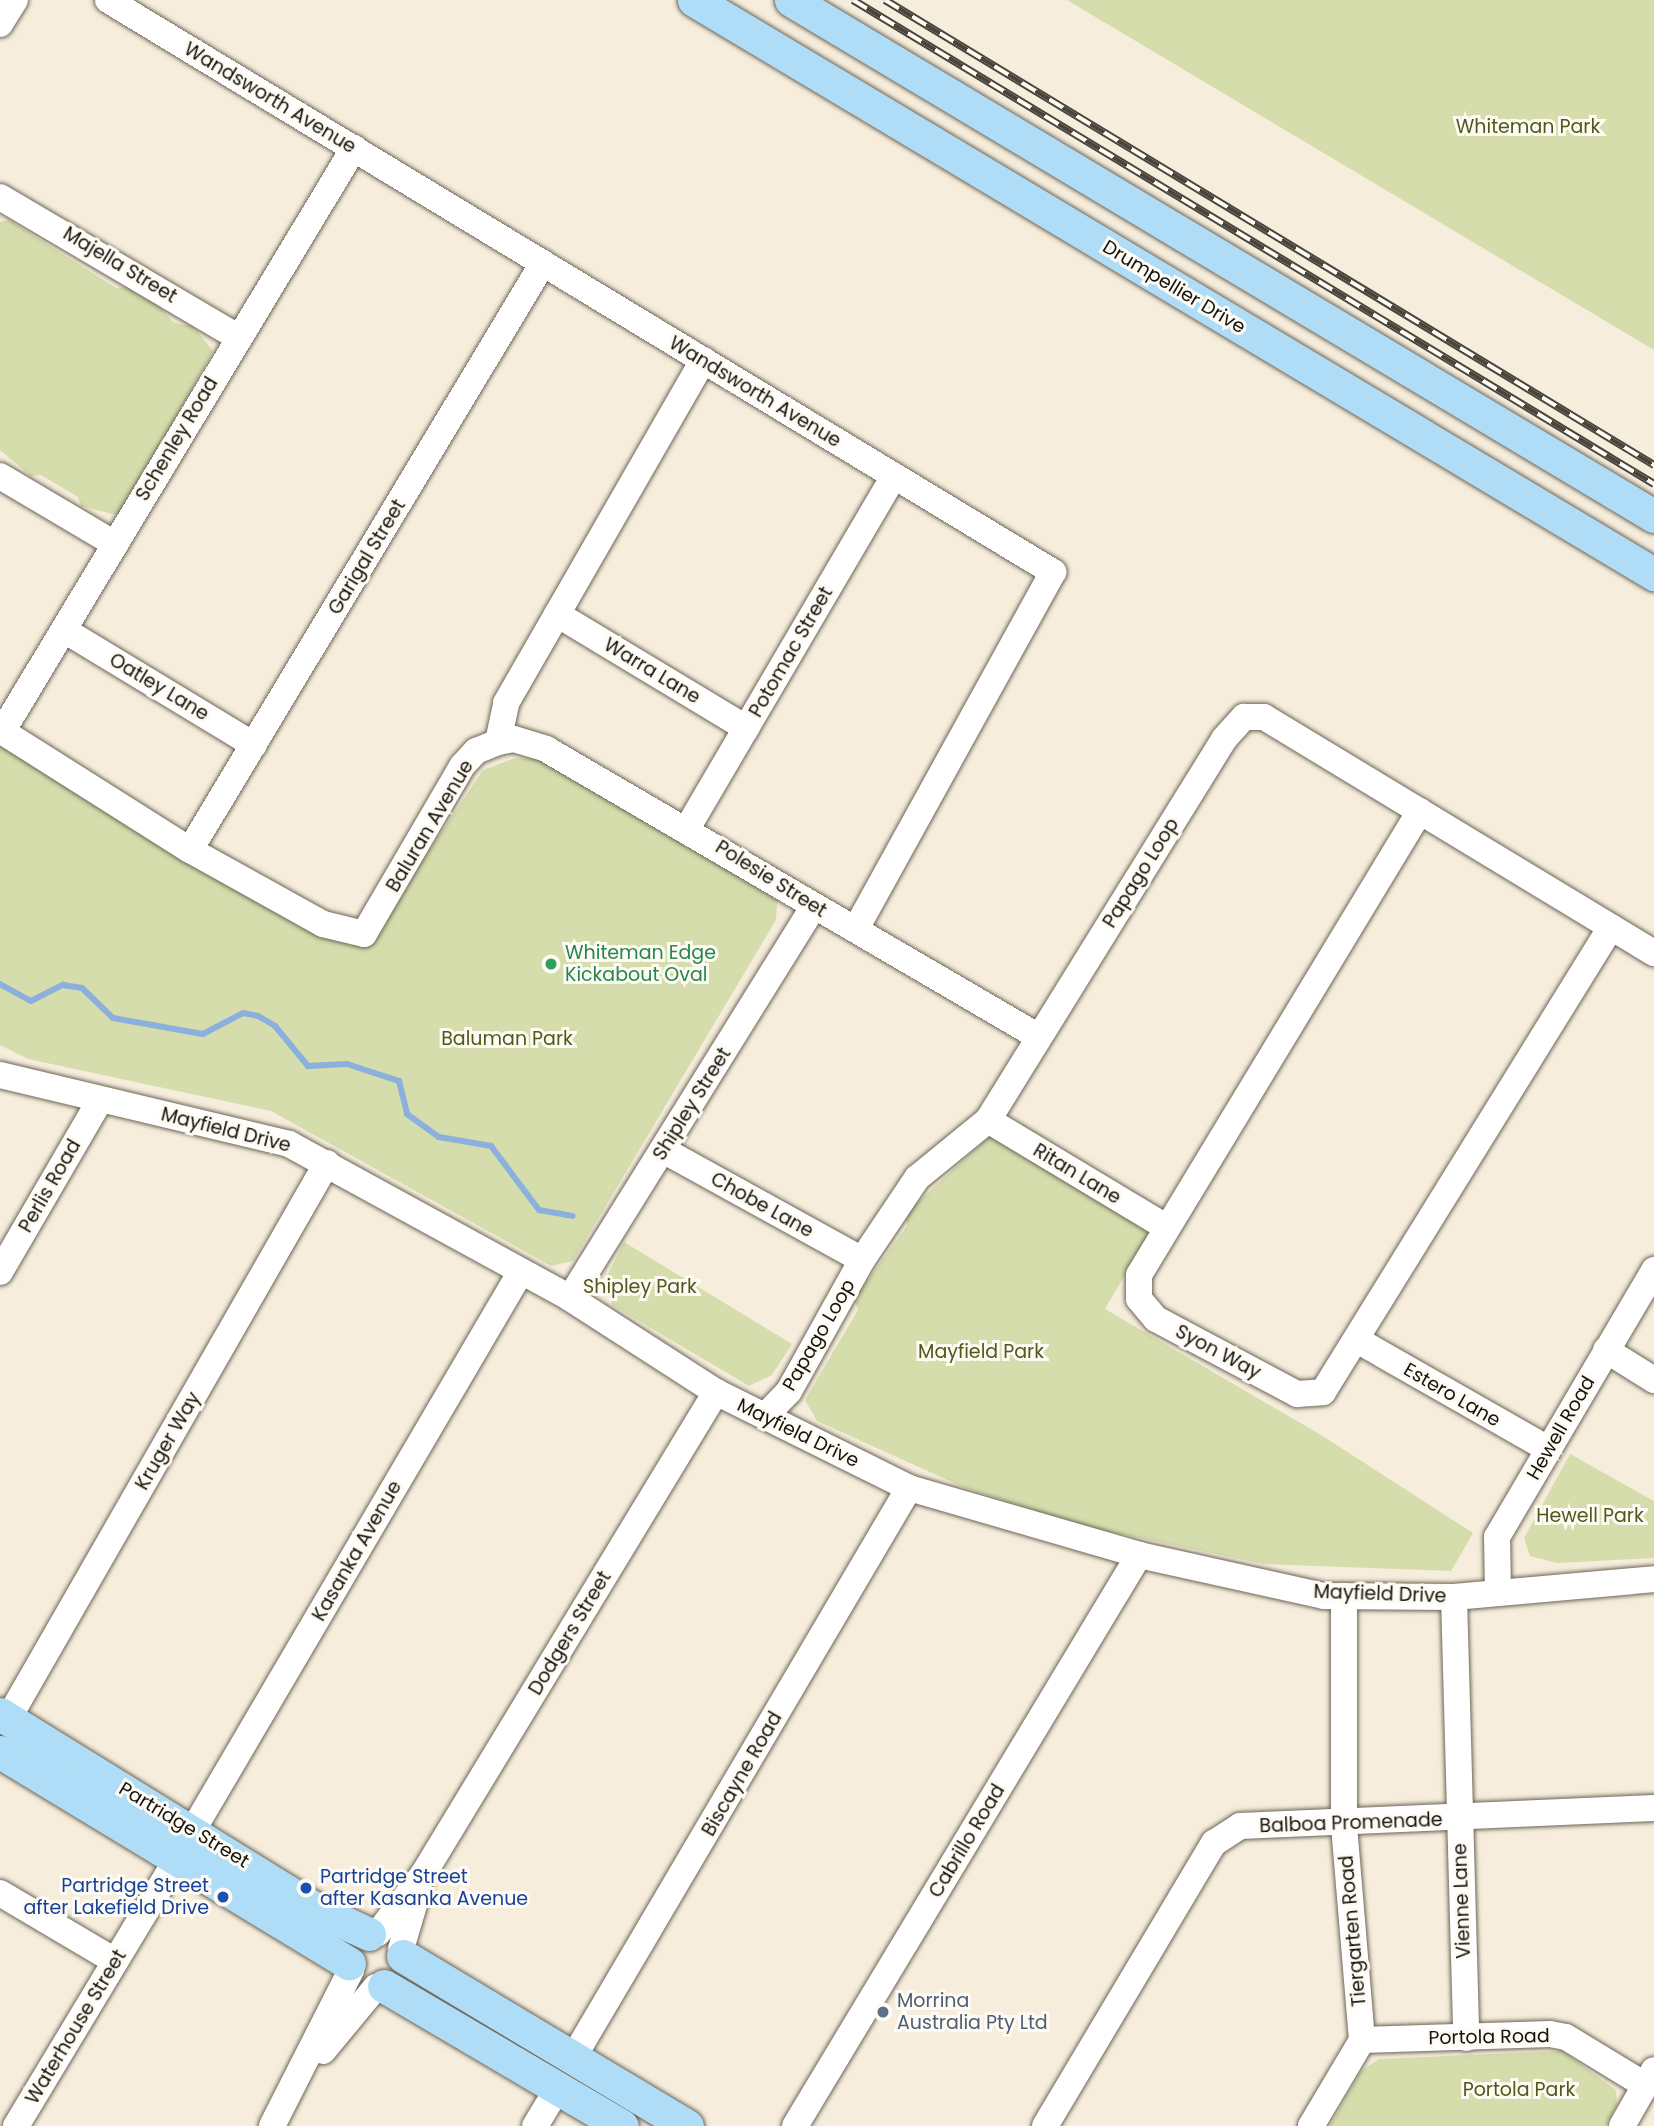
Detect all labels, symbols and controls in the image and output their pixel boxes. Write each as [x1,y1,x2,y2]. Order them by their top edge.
street label: Wandsworth Avenue [180,38,360,158]
park label: Whiteman Park [1456,116,1600,138]
street label: Majella Street [59,222,181,308]
street label: Drumpellier Drive [1098,235,1250,339]
street label: Wandsworth Avenue [665,332,845,452]
street label: Schenley Road [131,373,223,505]
street label: Garigal Street [324,495,410,619]
street label: Potomac Street [744,583,838,721]
street label: Warra Lane [600,633,704,709]
street label: Oatley Lane [105,648,213,726]
street label: Baluran Avenue [382,756,478,896]
street label: Papago Loop [1098,814,1184,932]
street label: Polesie Street [711,836,831,922]
place label: Whiteman Edge Kickabout Oval [565,942,716,986]
marker: Whiteman Edge Kickabout Oval [543,956,559,972]
park label: Baluman Park [441,1028,573,1050]
street label: Shipley Street [648,1043,736,1165]
street label: Mayfield Drive [159,1103,293,1157]
street label: Perlis Road [14,1135,86,1237]
street label: Ritan Lane [1029,1139,1125,1209]
street label: Chobe Lane [707,1167,817,1243]
street label: Papago Loop [778,1275,860,1395]
park label: Shipley Park [583,1276,697,1298]
street label: Syon Way [1171,1320,1265,1384]
park label: Mayfield Park [918,1341,1044,1363]
street label: Estero Lane [1400,1358,1504,1432]
street label: Hewell Road [1522,1372,1600,1484]
street label: Kruger Way [131,1388,205,1494]
street label: Mayfield Drive [733,1394,863,1472]
street label: Kasanka Avenue [308,1477,406,1625]
park label: Hewell Park [1536,1505,1644,1527]
street label: Dodgers Street [524,1567,616,1699]
street label: Mayfield Drive [1313,1580,1447,1608]
street label: Biscayne Road [697,1708,787,1840]
street label: Partridge Street [115,1777,253,1873]
street label: Cabrillo Road [924,1780,1010,1902]
street label: Balboa Promenade [1259,1808,1443,1838]
street label: Vienne Lane [1449,1843,1475,1959]
street label: Tiergarten Road [1335,1854,1371,2008]
place label: Partridge Street after Kasanka Avenue [320,1866,528,1910]
place label: Partridge Street after Lakefield Drive [24,1875,209,1919]
marker: Partridge Street after Kasanka Avenue [298,1880,314,1896]
marker: Partridge Street after Lakefield Drive [215,1889,231,1905]
street label: Waterhouse Street [21,1946,131,2108]
place label: Morrina Australia Pty Ltd [897,1990,1048,2034]
marker: Morrina Australia Pty Ltd [875,2004,891,2020]
street label: Portola Road [1428,2025,1550,2049]
park label: Portola Park [1463,2079,1575,2101]

